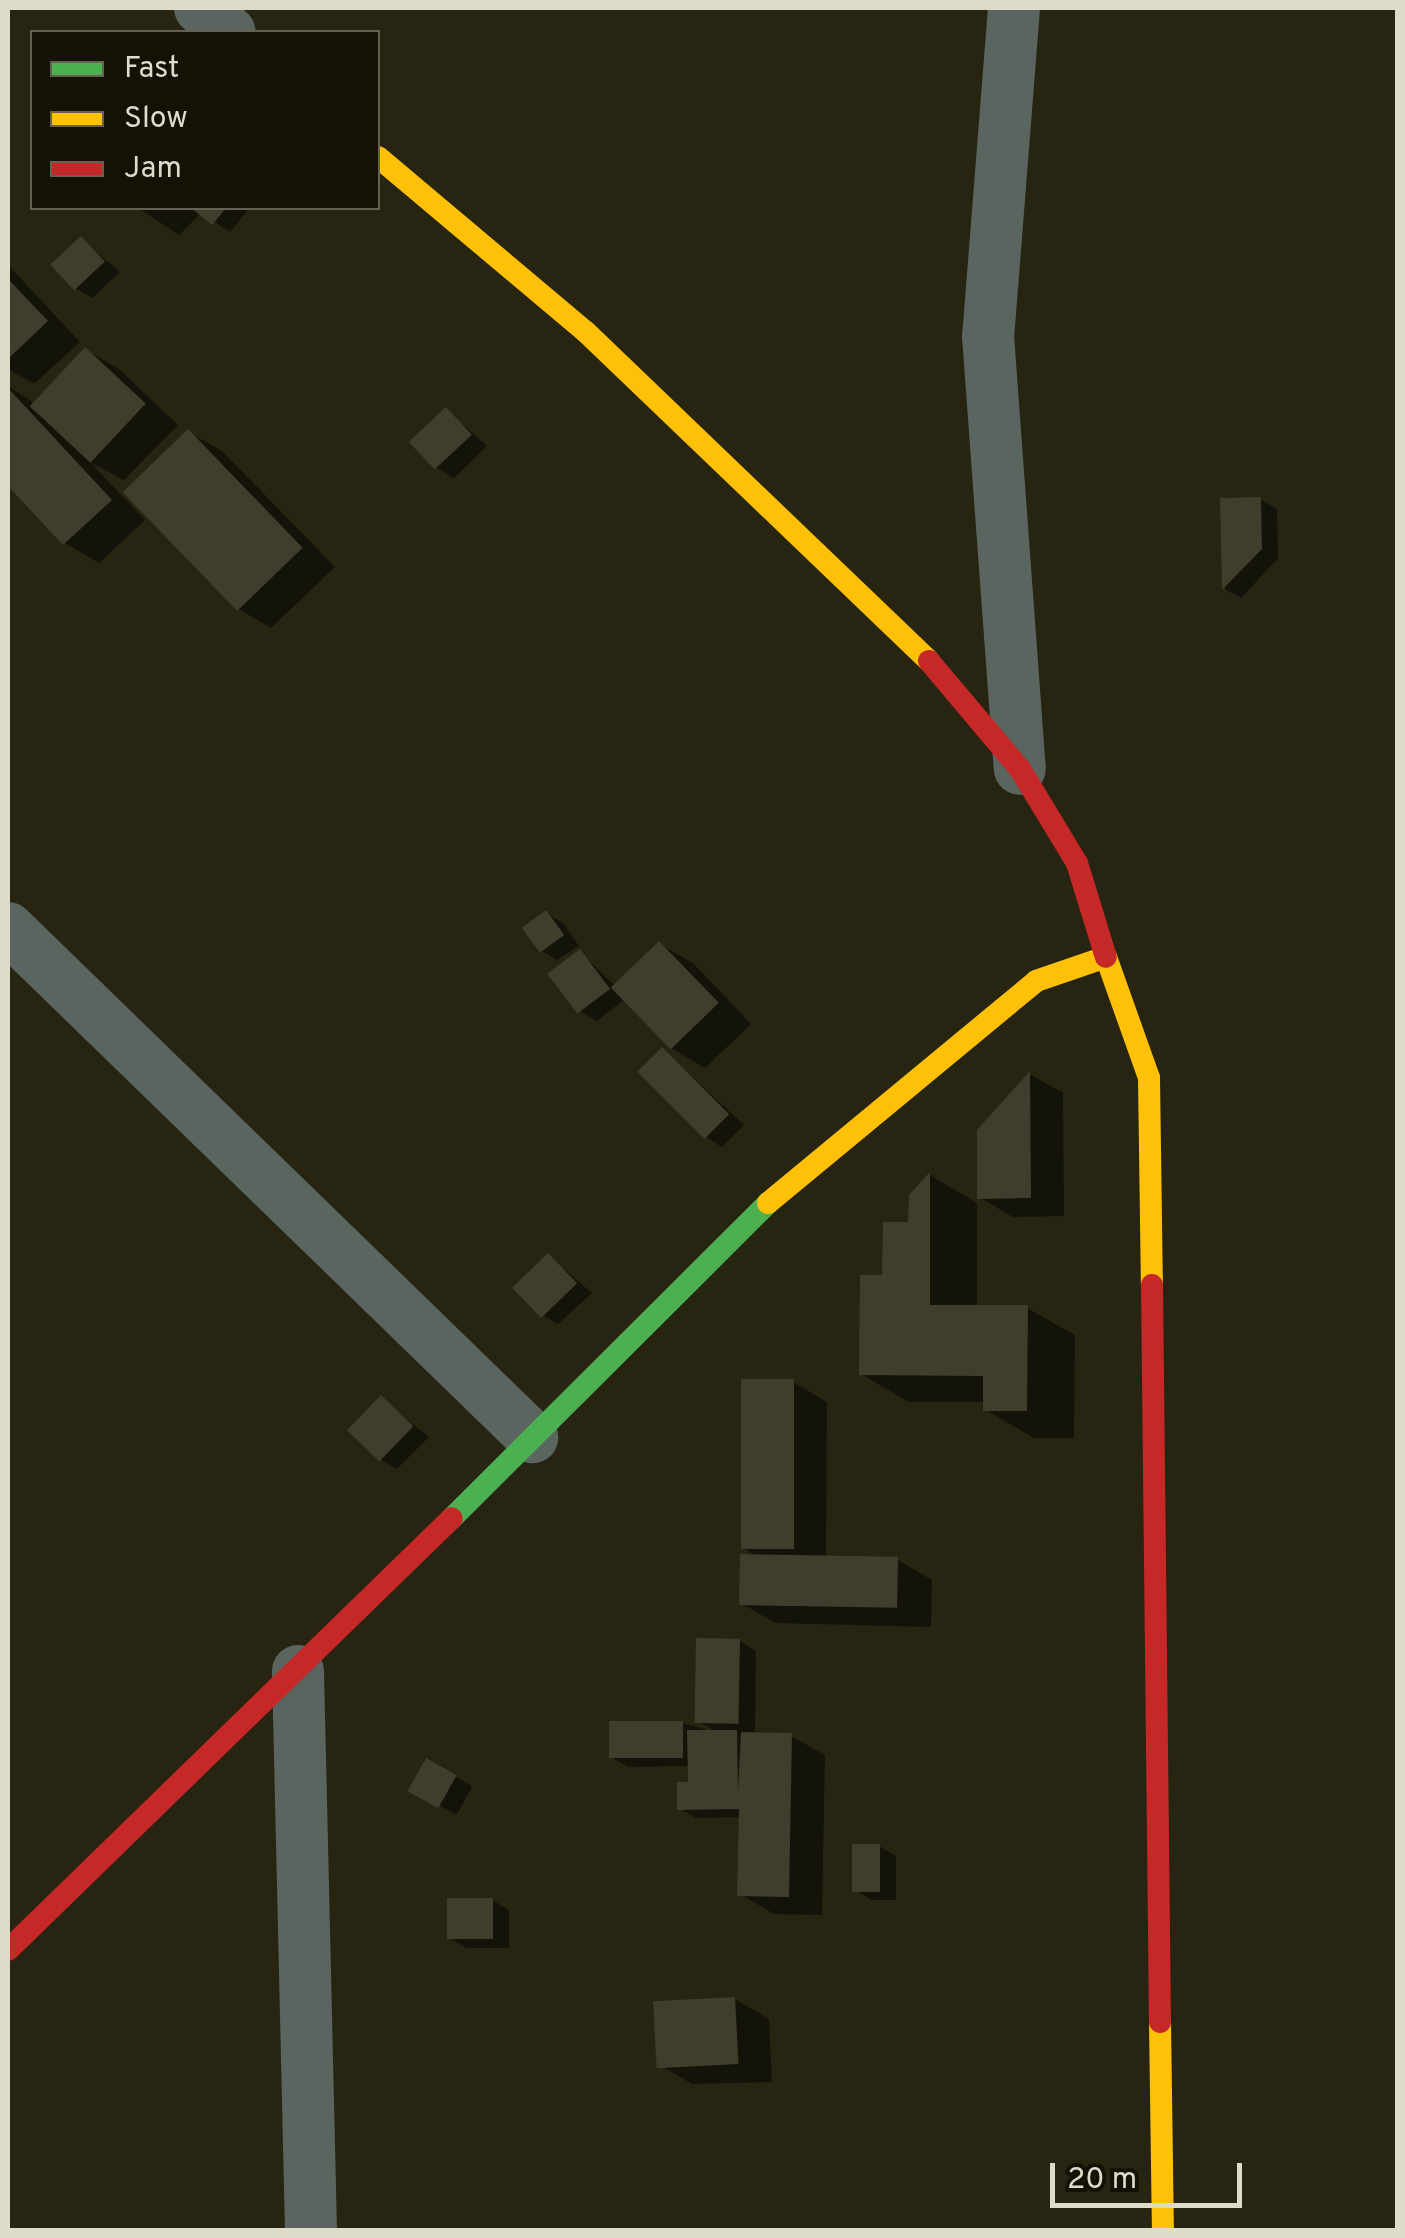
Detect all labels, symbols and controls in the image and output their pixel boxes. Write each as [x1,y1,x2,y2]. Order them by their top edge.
legend [30,30,380,210]
text: Fast [124,51,179,88]
text: Slow [124,101,188,138]
text: Jam [124,151,182,188]
scale bar [1055,2143,1248,2205]
text: 20 m [1067,2162,1137,2199]

